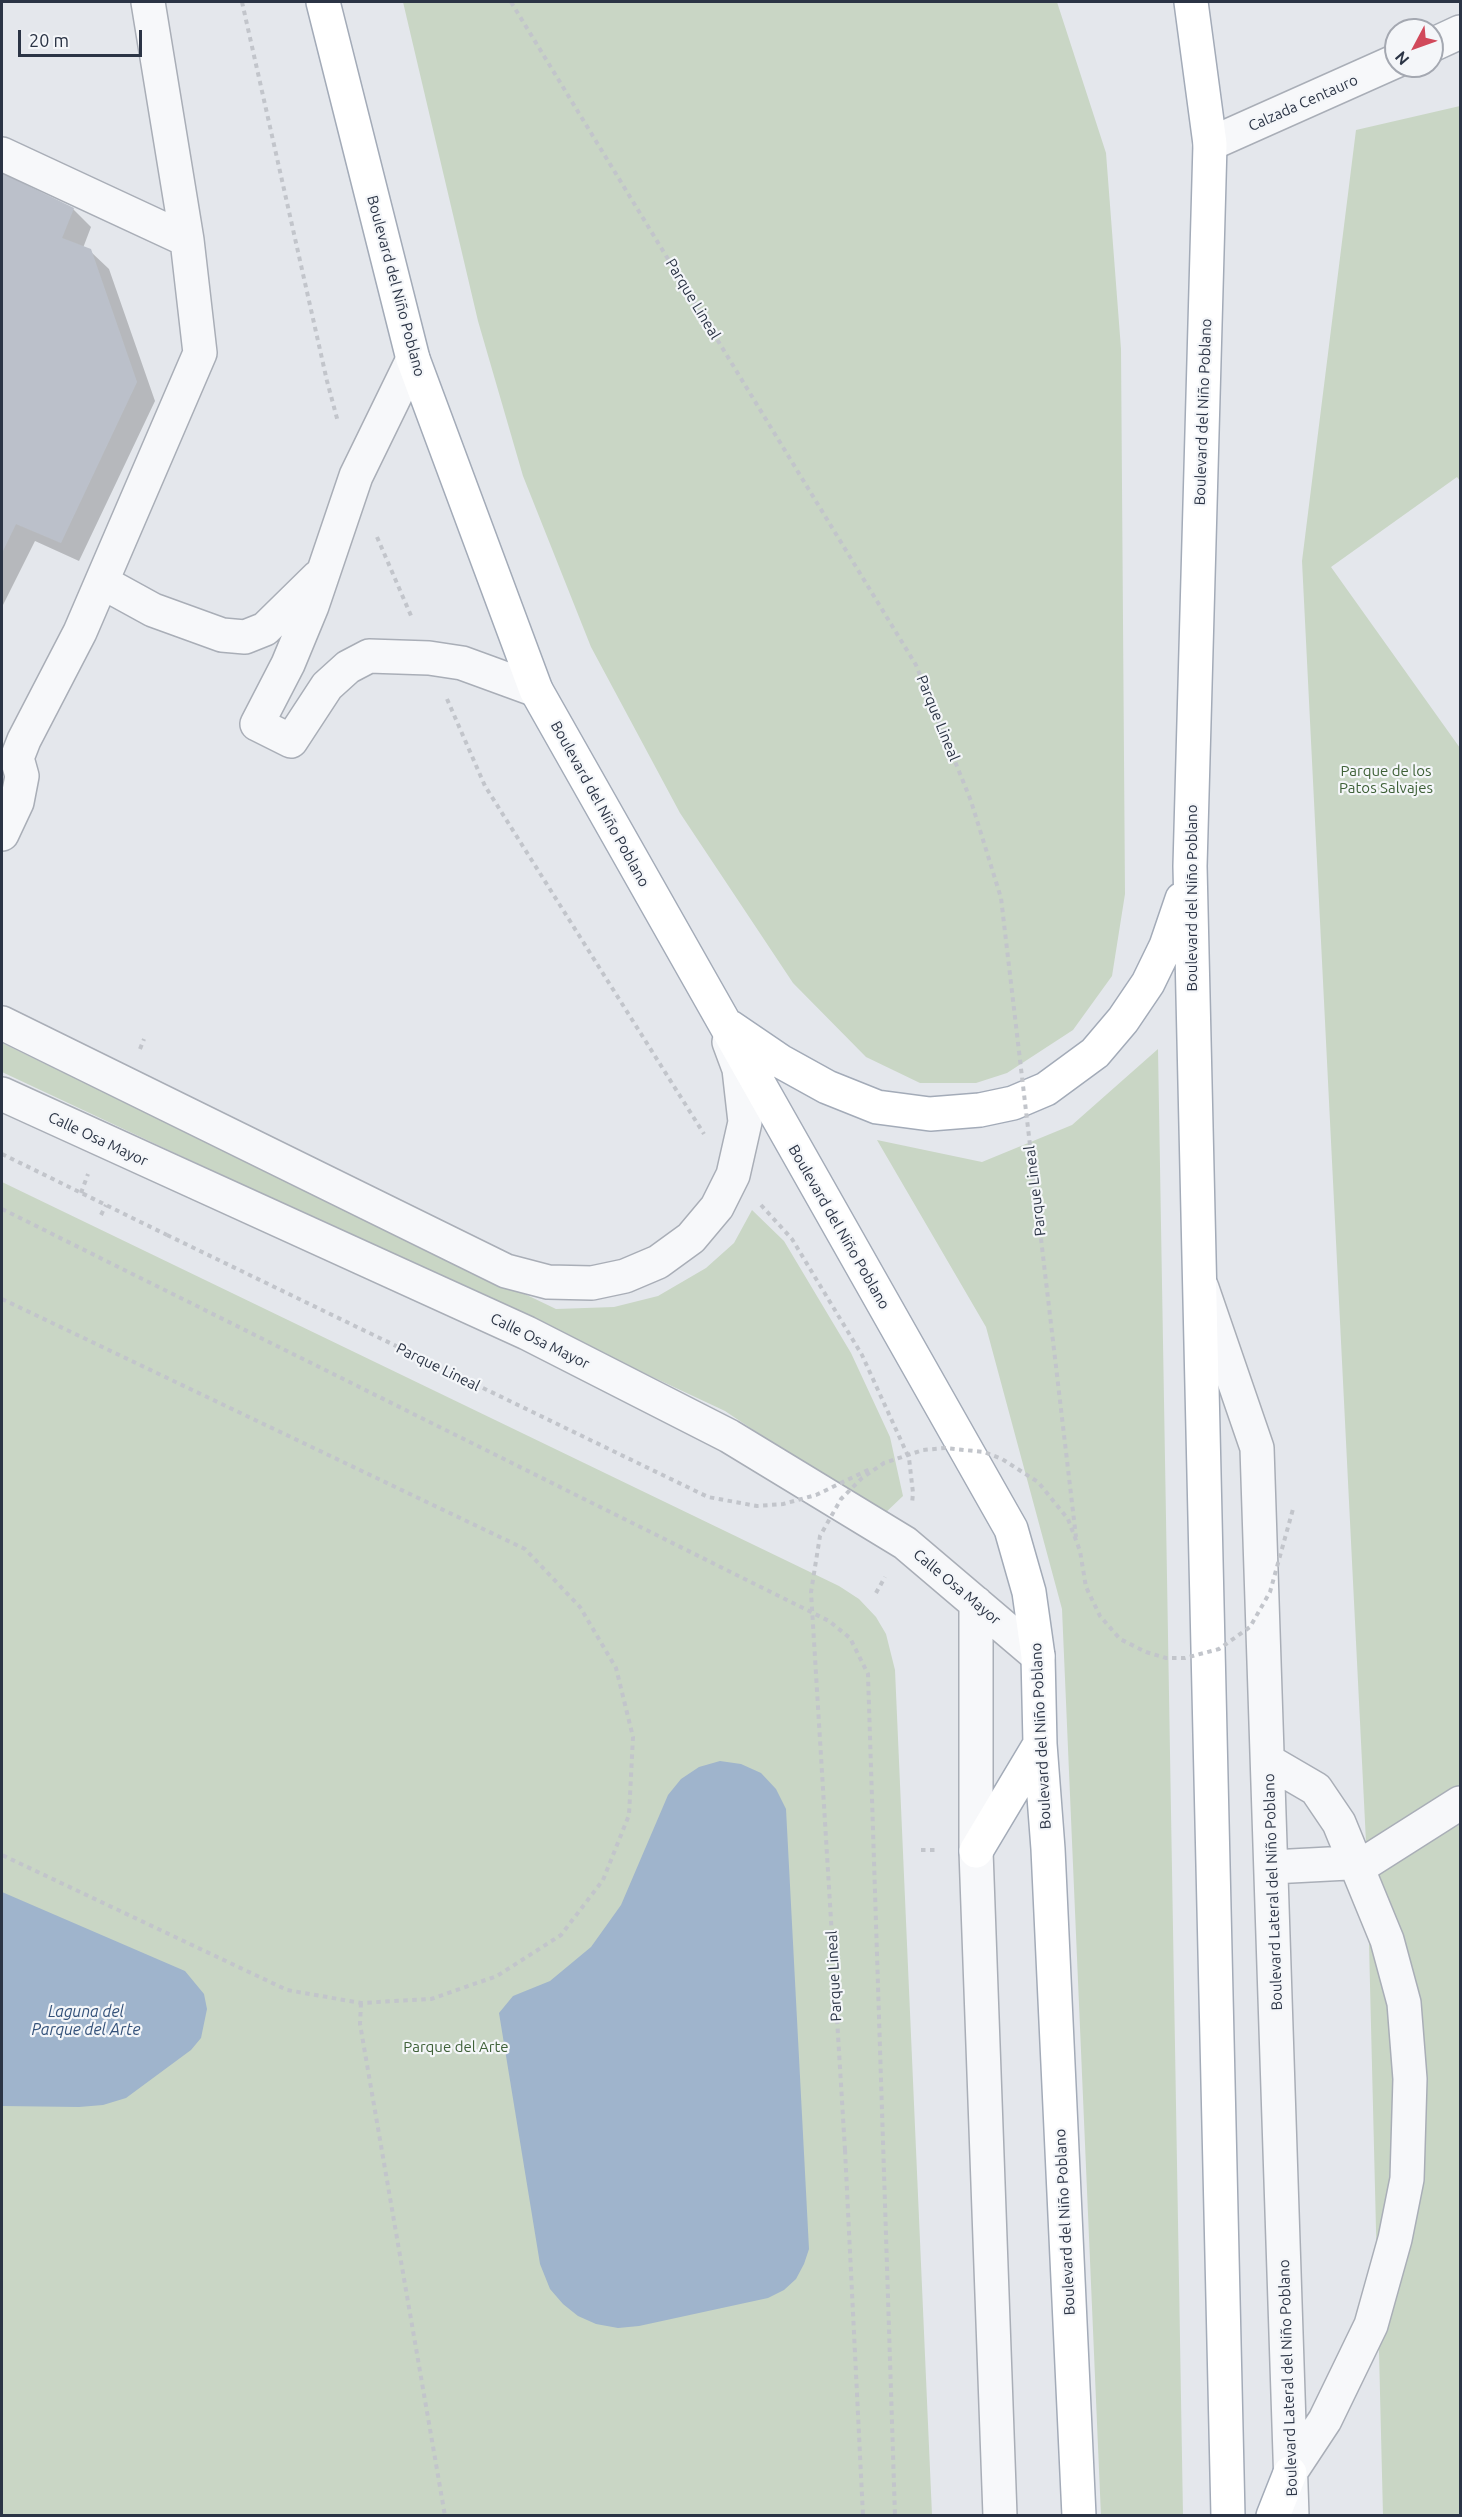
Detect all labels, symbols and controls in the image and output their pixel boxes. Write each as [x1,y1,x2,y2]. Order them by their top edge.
scale bar [21,18,146,56]
north arrow [1384,18,1444,78]
text: 20 m [29,30,69,50]
text: N [1391,48,1413,69]
street label: Calzada Centauro [1245,71,1361,135]
street label: Boulevard del Niño Poblano [363,193,429,379]
street label: Parque Lineal [662,255,724,343]
street label: Boulevard del Niño Poblano [1191,318,1215,506]
street label: Parque Lineal [913,672,963,764]
street label: Boulevard del Niño Poblano [547,718,653,890]
park label: Parque de los Patos Salvajes [1339,762,1433,797]
street label: Boulevard del Niño Poblano [1183,805,1201,991]
street label: Calle Osa Mayor [45,1108,151,1170]
street label: Boulevard del Niño Poblano [784,1142,894,1312]
street label: Parque Lineal [1021,1145,1049,1237]
street label: Calle Osa Mayor [487,1309,593,1373]
street label: Parque Lineal [393,1339,483,1395]
street label: Calle Osa Mayor [910,1545,1004,1629]
street label: Boulevard del Niño Poblano [1027,1642,1055,1830]
street label: Boulevard Lateral del Niño Poblano [1260,1773,1286,2011]
street label: Parque Lineal [823,1930,845,2022]
water label: Laguna del Parque del Arte [31,2002,141,2040]
park label: Parque del Arte [403,2038,509,2056]
street label: Boulevard del Niño Poblano [1051,2128,1079,2316]
street label: Boulevard Lateral del Niño Poblano [1275,2259,1301,2497]

